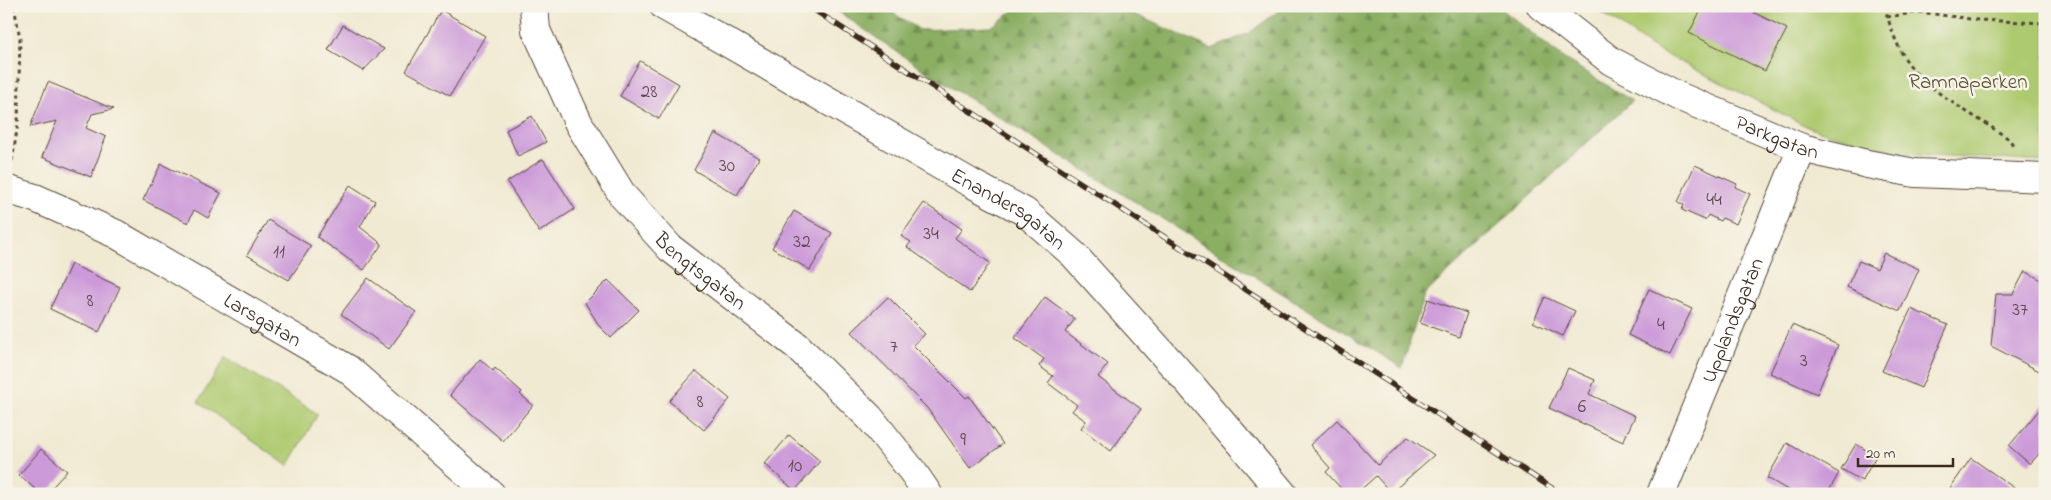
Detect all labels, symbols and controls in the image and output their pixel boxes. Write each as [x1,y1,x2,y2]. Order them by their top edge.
park label: Ramnaparken [1908,68,2028,98]
house number: 28 [641,79,657,106]
street label: Parkgatan [1730,109,1821,168]
house number: 30 [719,153,735,180]
street label: Enandersgatan [944,161,1072,258]
house number: 44 [1706,187,1722,214]
house number: 34 [923,221,939,248]
street label: Bengtsgatan [645,226,752,319]
house number: 32 [793,229,811,256]
house number: 11 [273,239,285,266]
street label: Upplandsgatan [1695,253,1773,388]
street label: Larsgatan [217,287,307,356]
house number: 8 [86,288,94,315]
house number: 37 [2012,297,2028,324]
house number: 4 [1657,312,1665,339]
house number: 7 [890,334,898,361]
house number: 3 [1800,348,1808,375]
house number: 8 [696,389,704,416]
house number: 6 [1578,394,1586,421]
house number: 9 [960,427,966,454]
scale bar [1858,435,1954,467]
text: 20 m [1866,443,1896,465]
house number: 10 [788,453,802,480]

